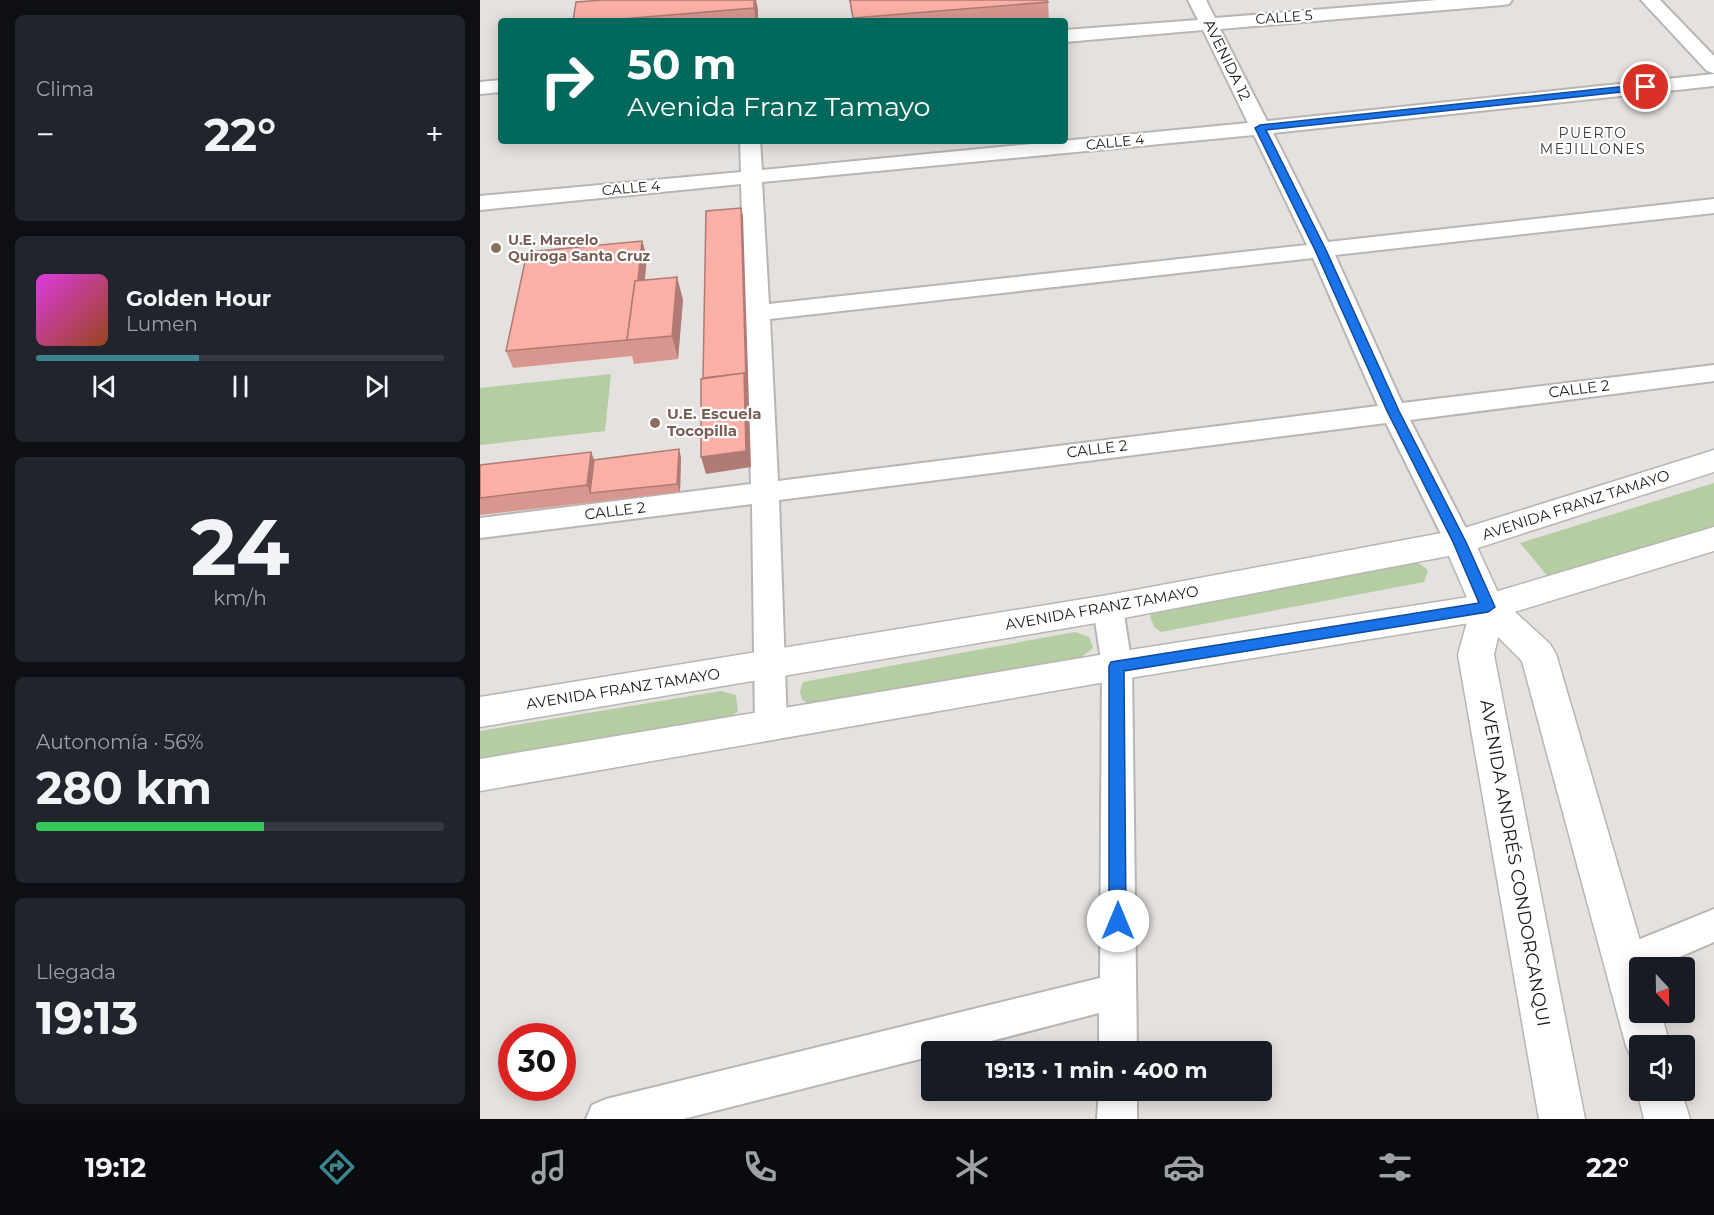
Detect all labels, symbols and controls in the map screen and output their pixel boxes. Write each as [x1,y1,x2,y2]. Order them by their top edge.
street label: CALLE 5 [1255,6,1313,28]
street label: AVENIDA 12 [1200,16,1255,104]
text: 50 m [627,38,736,90]
icon: right [528,42,606,120]
pin [1620,61,1671,112]
icon: arrive [1629,70,1662,103]
text: Clima [36,77,94,101]
text: Avenida Franz Tamayo [627,90,930,123]
text: 22° [204,107,276,162]
text: − [36,114,55,154]
text: + [425,114,444,154]
district label: PUERTO MEJILLONES [1540,124,1646,158]
street label: CALLE 4 [1085,130,1146,154]
street label: CALLE 4 [601,176,662,200]
place label: U.E. Marcelo Quiroga Santa Cruz [508,231,651,265]
marker: U.E. Marcelo Quiroga Santa Cruz [489,241,503,255]
text: Golden Hour [126,285,271,312]
text: Lumen [126,312,198,336]
icon: previous [88,370,121,403]
icon: pause [224,370,257,403]
icon: next [360,370,393,403]
street label: CALLE 2 [1547,375,1611,402]
place label: U.E. Escuela Tocopilla [667,404,761,440]
marker: U.E. Escuela Tocopilla [648,416,662,430]
street label: CALLE 2 [1065,435,1129,462]
street label: AVENIDA FRANZ TAMAYO [1480,465,1672,544]
street label: CALLE 2 [583,497,647,524]
text: 24 [191,499,289,595]
street label: AVENIDA FRANZ TAMAYO [1004,581,1200,634]
text: km/h [213,586,267,610]
street label: AVENIDA FRANZ TAMAYO [525,664,721,713]
street label: AVENIDA ANDRÉS CONDORCANQUI [1475,698,1555,1028]
text: Autonomía · 56% [36,730,204,754]
text: 280 km [36,760,212,815]
position arrow [1086,889,1150,953]
north arrow [1629,957,1695,1023]
map controls [1629,957,1695,1101]
text: Llegada [36,960,116,984]
text: 19:13 [36,990,138,1045]
speed limit sign: 30 [498,1023,576,1101]
button: sound [1629,1035,1695,1101]
text: 19:13 · 1 min · 400 m [985,1057,1208,1084]
icon: directions [316,1146,358,1188]
icon: music [528,1146,570,1188]
icon: phone [739,1146,781,1188]
icon: climate [951,1146,993,1188]
icon: car [1163,1146,1205,1188]
icon: filters [1374,1146,1416,1188]
text: 19:12 [85,1151,146,1184]
text: 22° [1586,1151,1629,1184]

